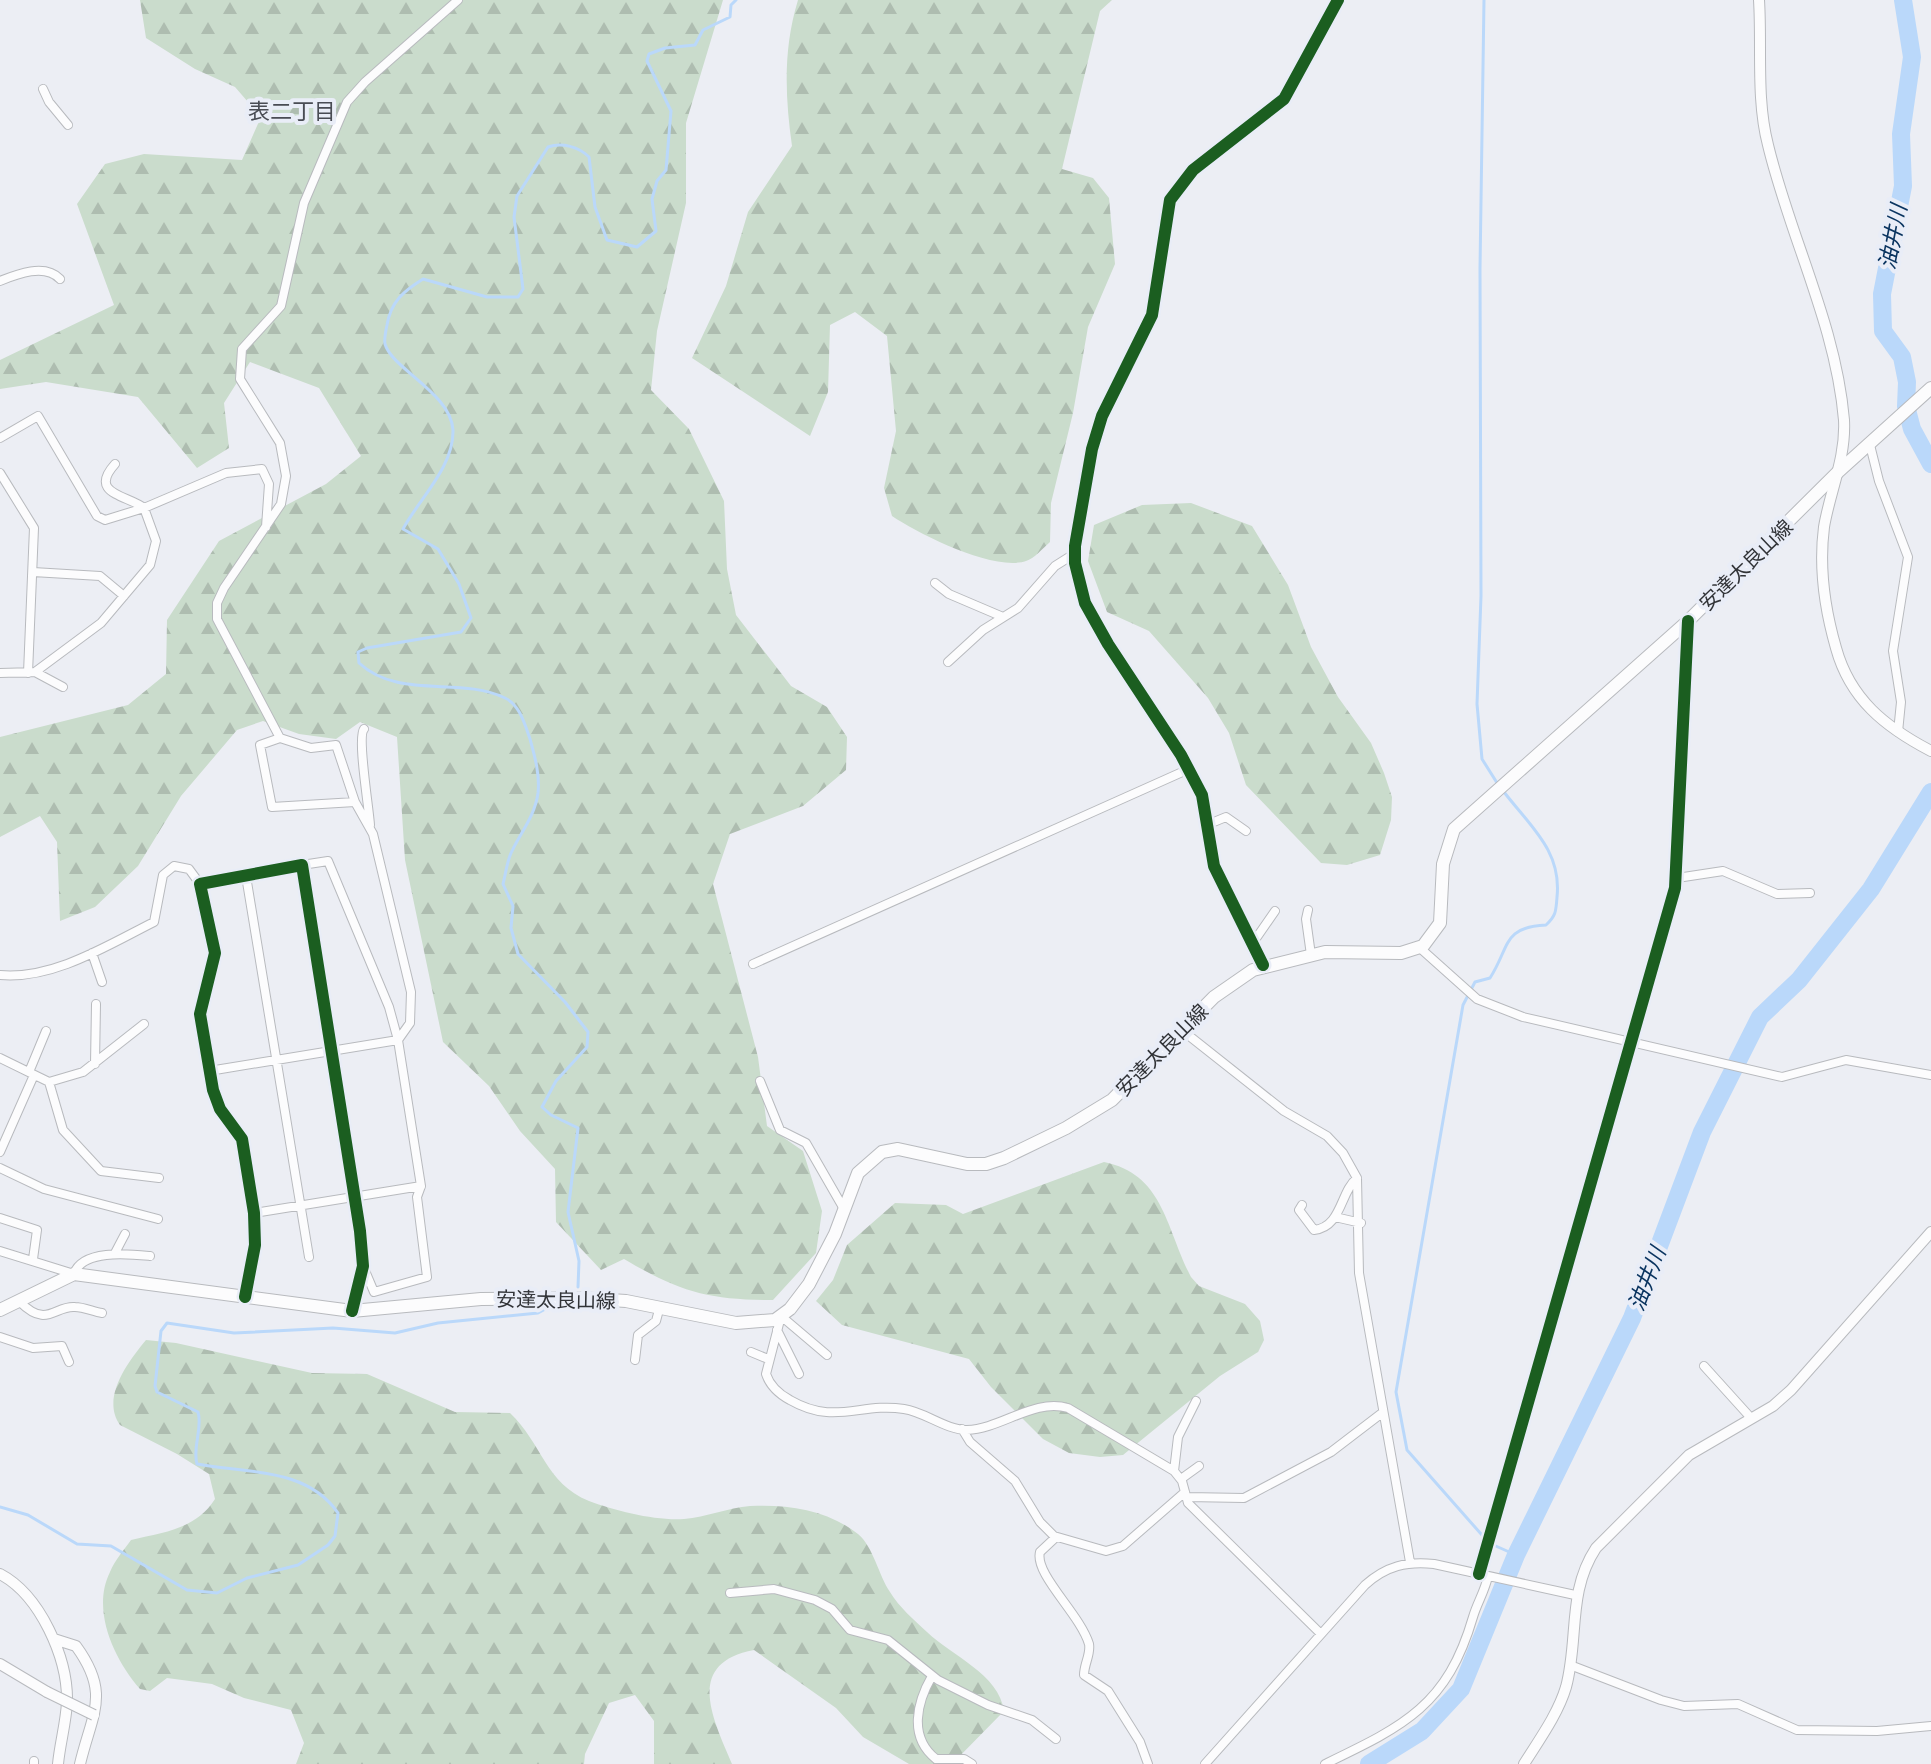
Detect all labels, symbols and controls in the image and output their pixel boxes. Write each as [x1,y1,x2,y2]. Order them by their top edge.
district label: 表二丁目 [248,98,336,125]
water label: 油井川 [1873,200,1913,272]
street label: 安達太良山線 [1695,515,1797,615]
street label: 安達太良山線 [1111,999,1213,1101]
water label: 油井川 [1623,1241,1672,1315]
street label: 安達太良山線 [496,1287,616,1313]

